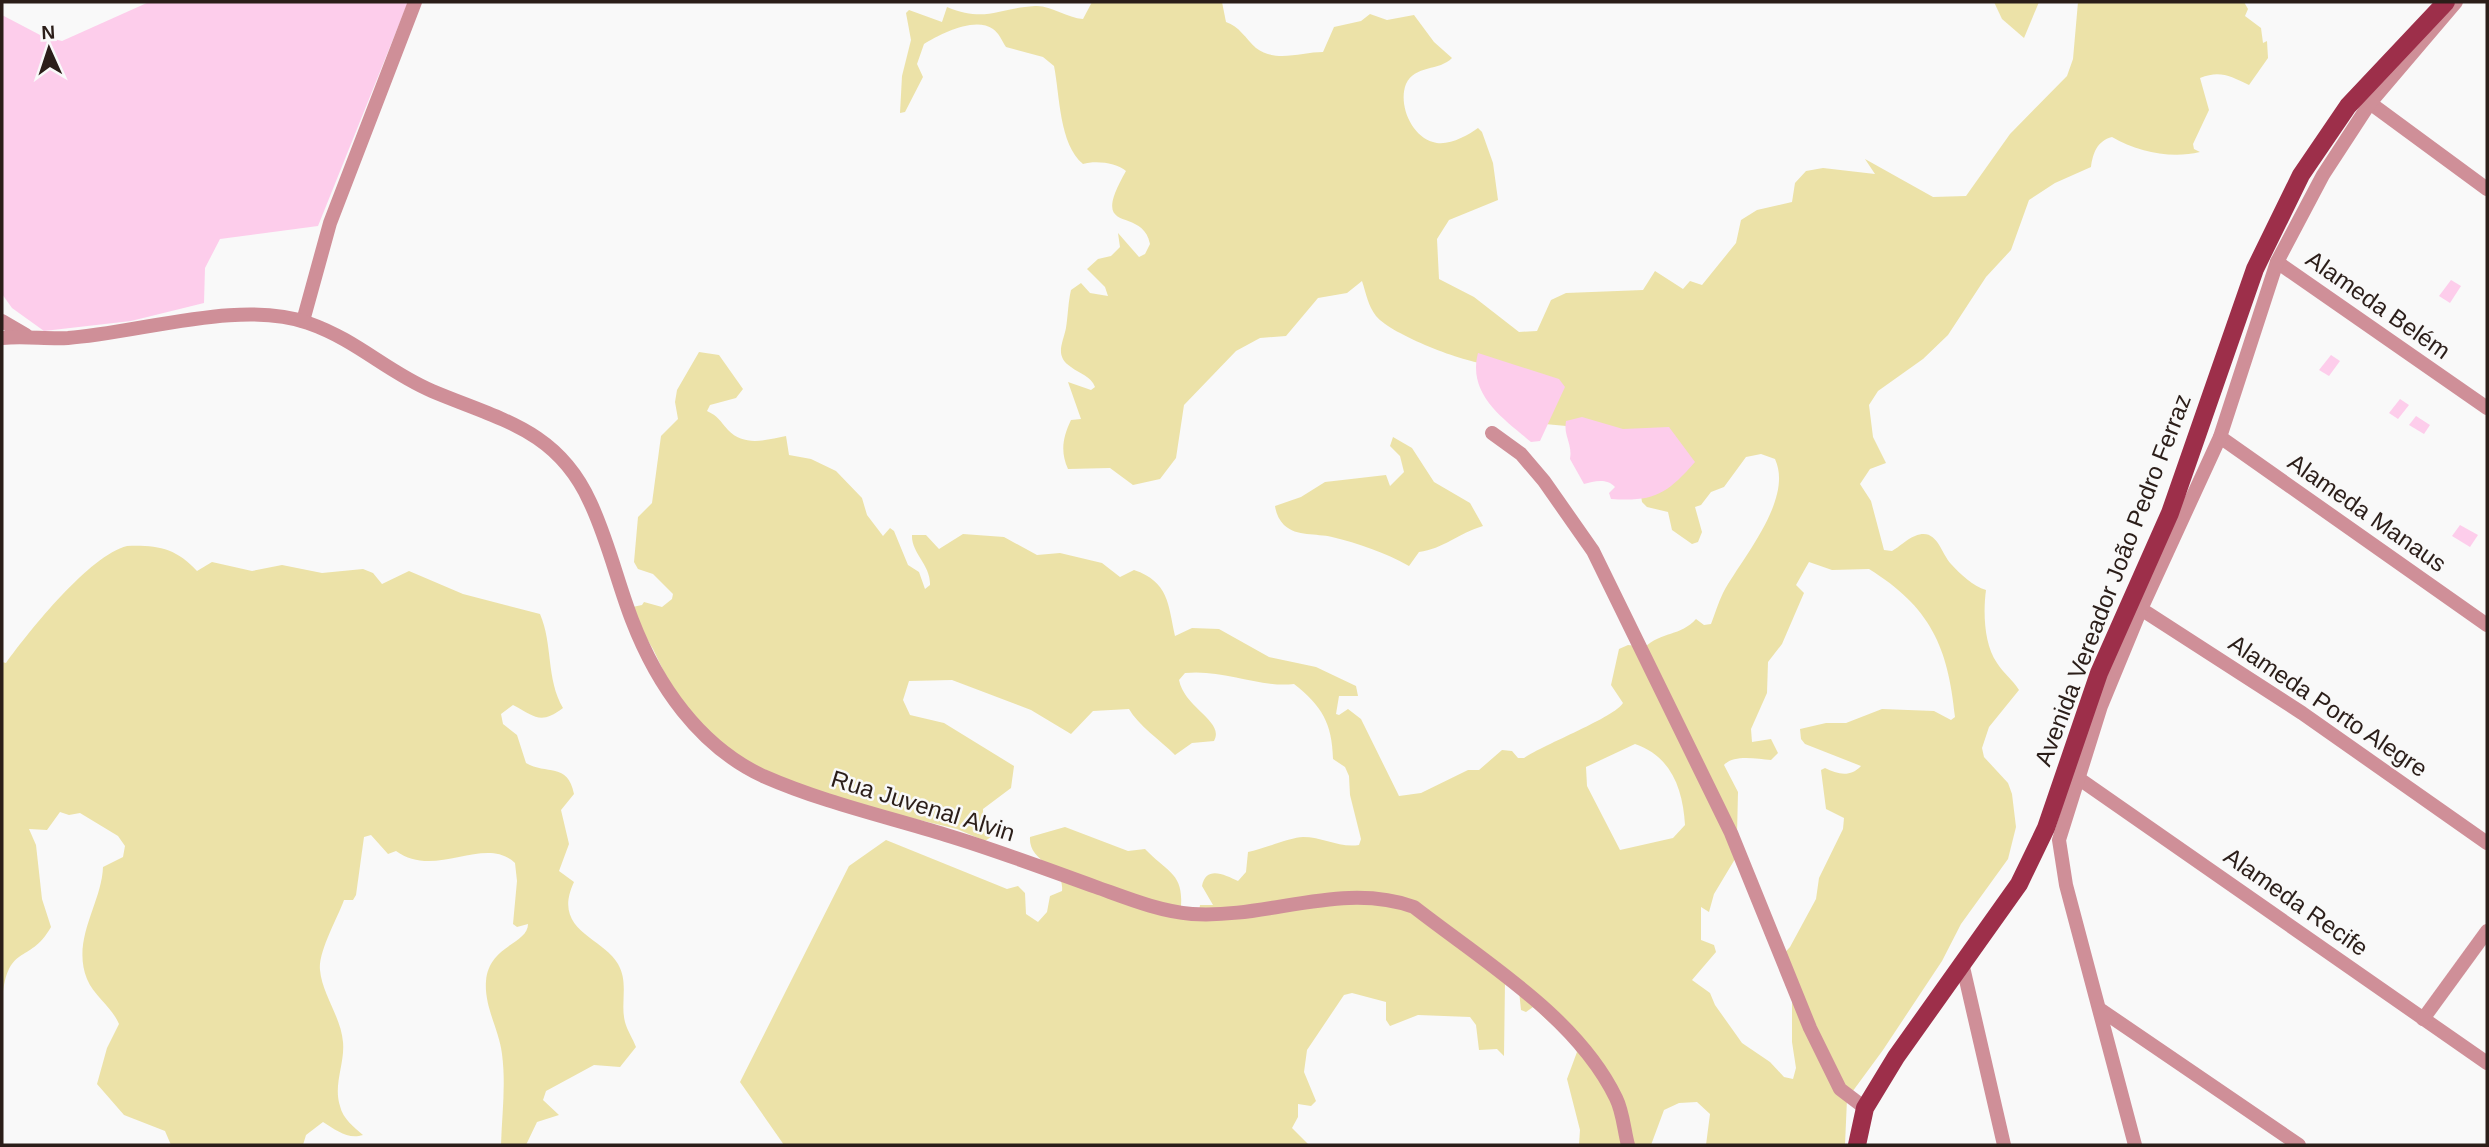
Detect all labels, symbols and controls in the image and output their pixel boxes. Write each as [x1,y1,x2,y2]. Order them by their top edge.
north arrow [14,14,84,84]
text: N [41,22,56,43]
street label: Alameda Belém [2301,245,2455,364]
street label: Avenida Vereador João Pedro Ferraz [2029,390,2196,769]
street label: Alameda Manaus [2283,448,2452,577]
street label: Alameda Porto Alegre [2224,629,2433,782]
street label: Rua Juvenal Alvin [828,765,1018,846]
street label: Alameda Recife [2219,842,2373,961]

